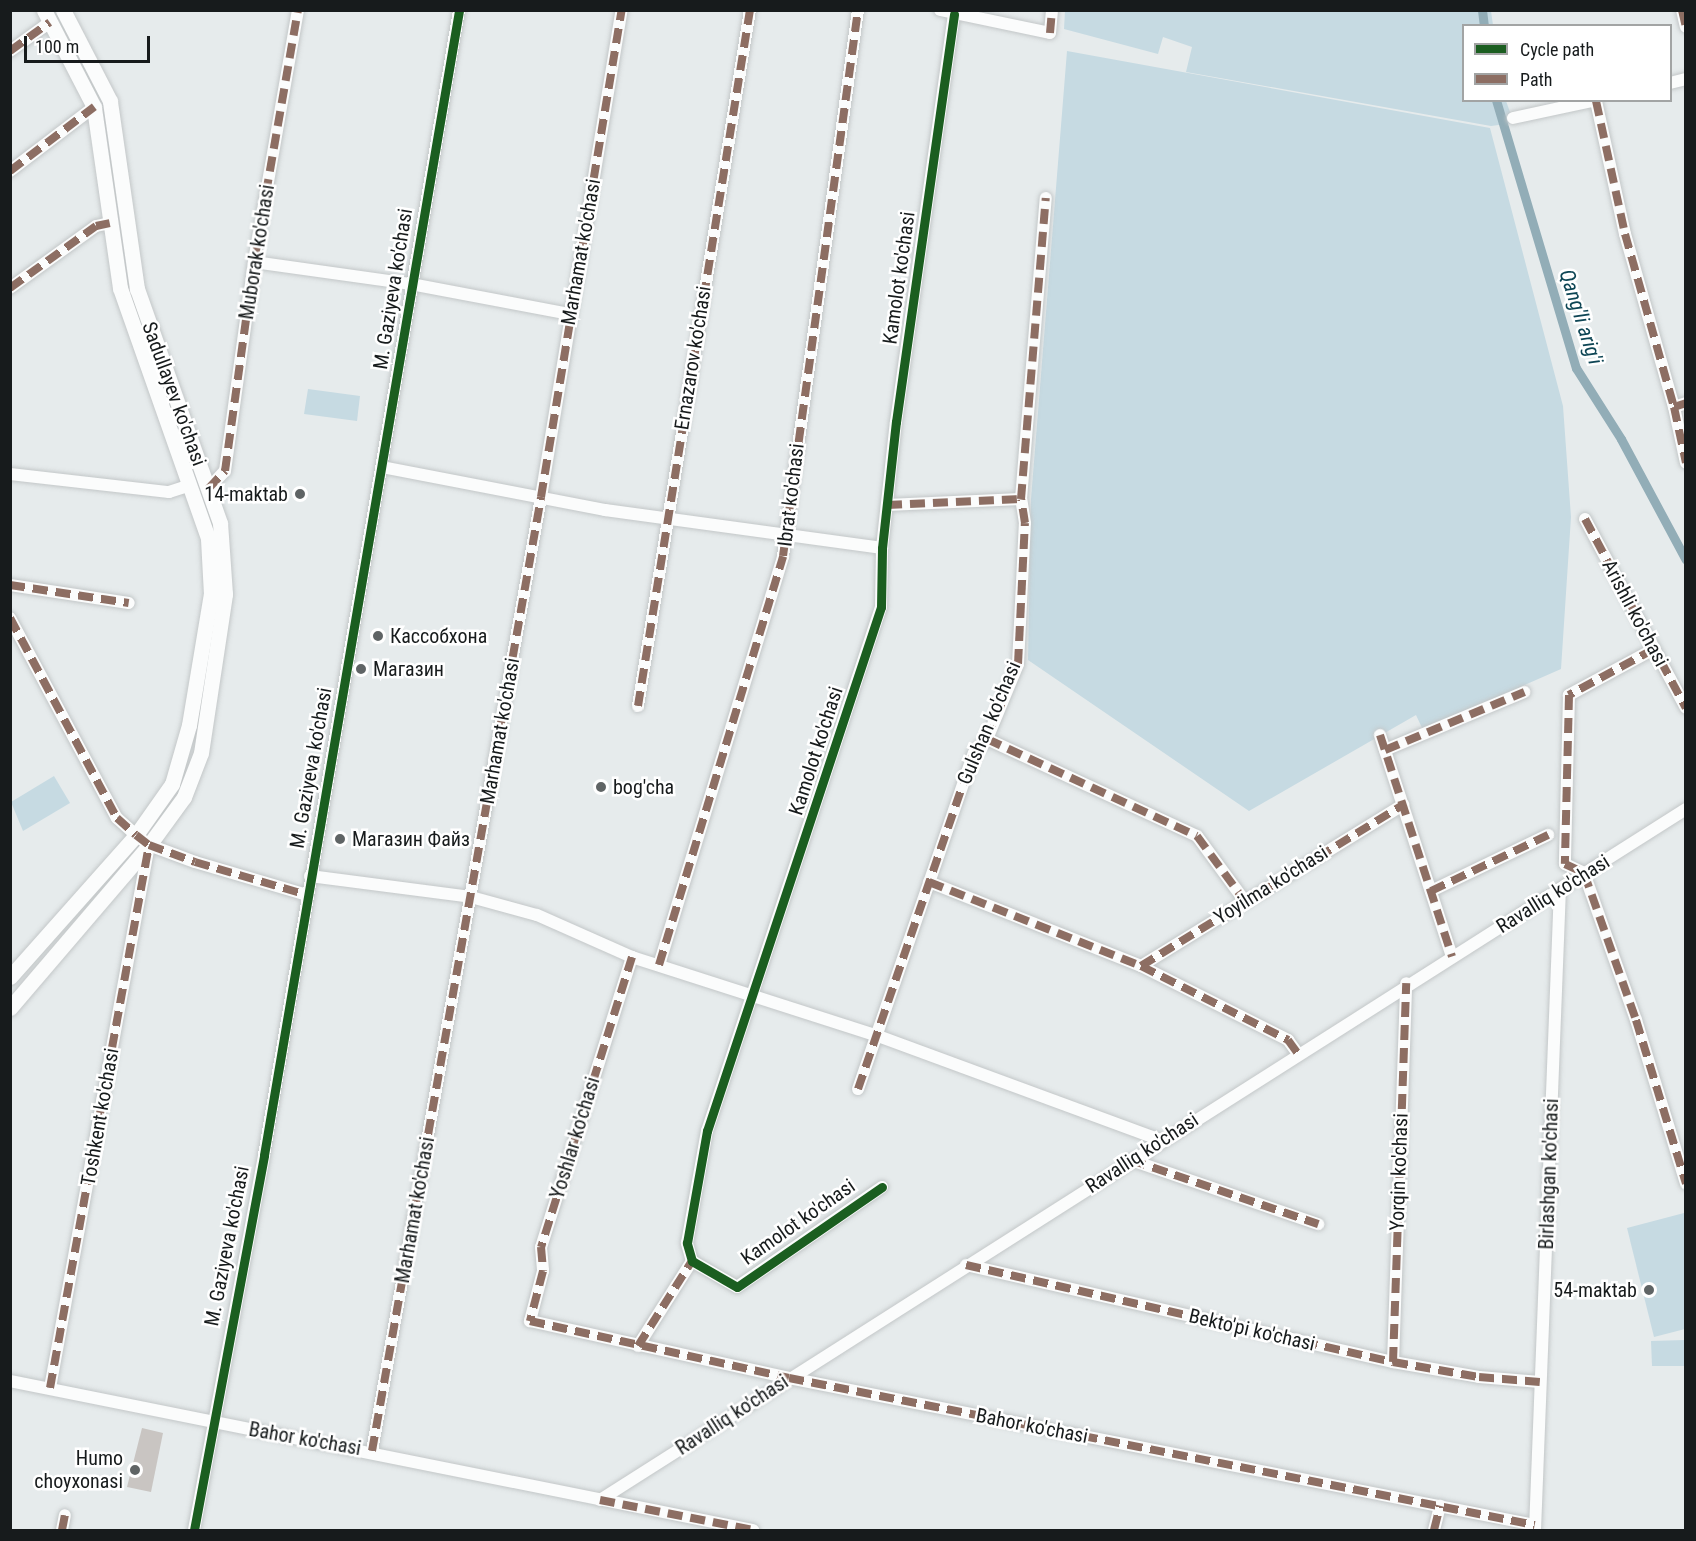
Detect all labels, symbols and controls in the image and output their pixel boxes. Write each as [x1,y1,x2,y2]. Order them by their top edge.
scale bar [27,24,153,62]
legend [1462,24,1672,102]
text: 100 m [35,36,79,57]
text: Cycle path [1520,39,1594,60]
text: Path [1520,69,1553,90]
street label: Marhamat ko'chasi [556,177,606,327]
street label: Muborak ko'chasi [234,183,280,321]
street label: M. Gaziyeva ko'chasi [368,207,418,371]
street label: Kamolot ko'chasi [878,210,920,346]
water label: Qang'li arig'i [1554,266,1608,368]
street label: Ernazarov ko'chasi [670,284,716,432]
street label: Sadullayev ko'chasi [137,319,211,469]
street label: Ibrat ko'chasi [773,442,809,548]
place label: 14-maktab [204,482,288,506]
marker: 14-maktab [293,487,307,501]
street label: Arishli ko'chasi [1597,555,1673,671]
place label: Кассобхона [390,624,487,648]
marker: Кассобхона [371,629,385,643]
street label: Marhamat ko'chasi [475,656,525,806]
place label: Магазин [373,657,444,681]
street label: Gulshan ko'chasi [952,658,1026,788]
marker: Магазин [354,662,368,676]
street label: Kamolot ko'chasi [784,684,848,818]
street label: M. Gaziyeva ko'chasi [285,686,337,850]
place label: bog'cha [613,775,674,799]
marker: bog'cha [594,780,608,794]
place label: Магазин Файз [352,827,470,851]
marker: Магазин Файз [333,832,347,846]
street label: Yoyilma ko'chasi [1210,841,1332,929]
street label: Ravalliq ko'chasi [1492,850,1614,938]
street label: Toshkent ko'chasi [76,1046,124,1188]
street label: Yoshlar ko'chasi [545,1074,605,1202]
street label: Birlashgan ko'chasi [1534,1098,1564,1250]
street label: Ravalliq ko'chasi [1081,1108,1203,1198]
street label: Yorqin ko'chasi [1385,1113,1413,1231]
street label: Marhamat ko'chasi [390,1135,440,1285]
street label: M. Gaziyeva ko'chasi [200,1164,254,1328]
street label: Kamolot ko'chasi [736,1174,860,1270]
place label: 54-maktab [1553,1278,1637,1302]
marker: 54-maktab [1642,1283,1656,1297]
street label: Bekto'pi ko'chasi [1186,1304,1318,1356]
street label: Ravalliq ko'chasi [671,1370,793,1460]
street label: Bahor ko'chasi [974,1403,1090,1449]
street label: Bahor ko'chasi [247,1417,363,1461]
place label: Humo choyxonasi [34,1446,123,1493]
marker: Humo choyxonasi [128,1463,142,1477]

